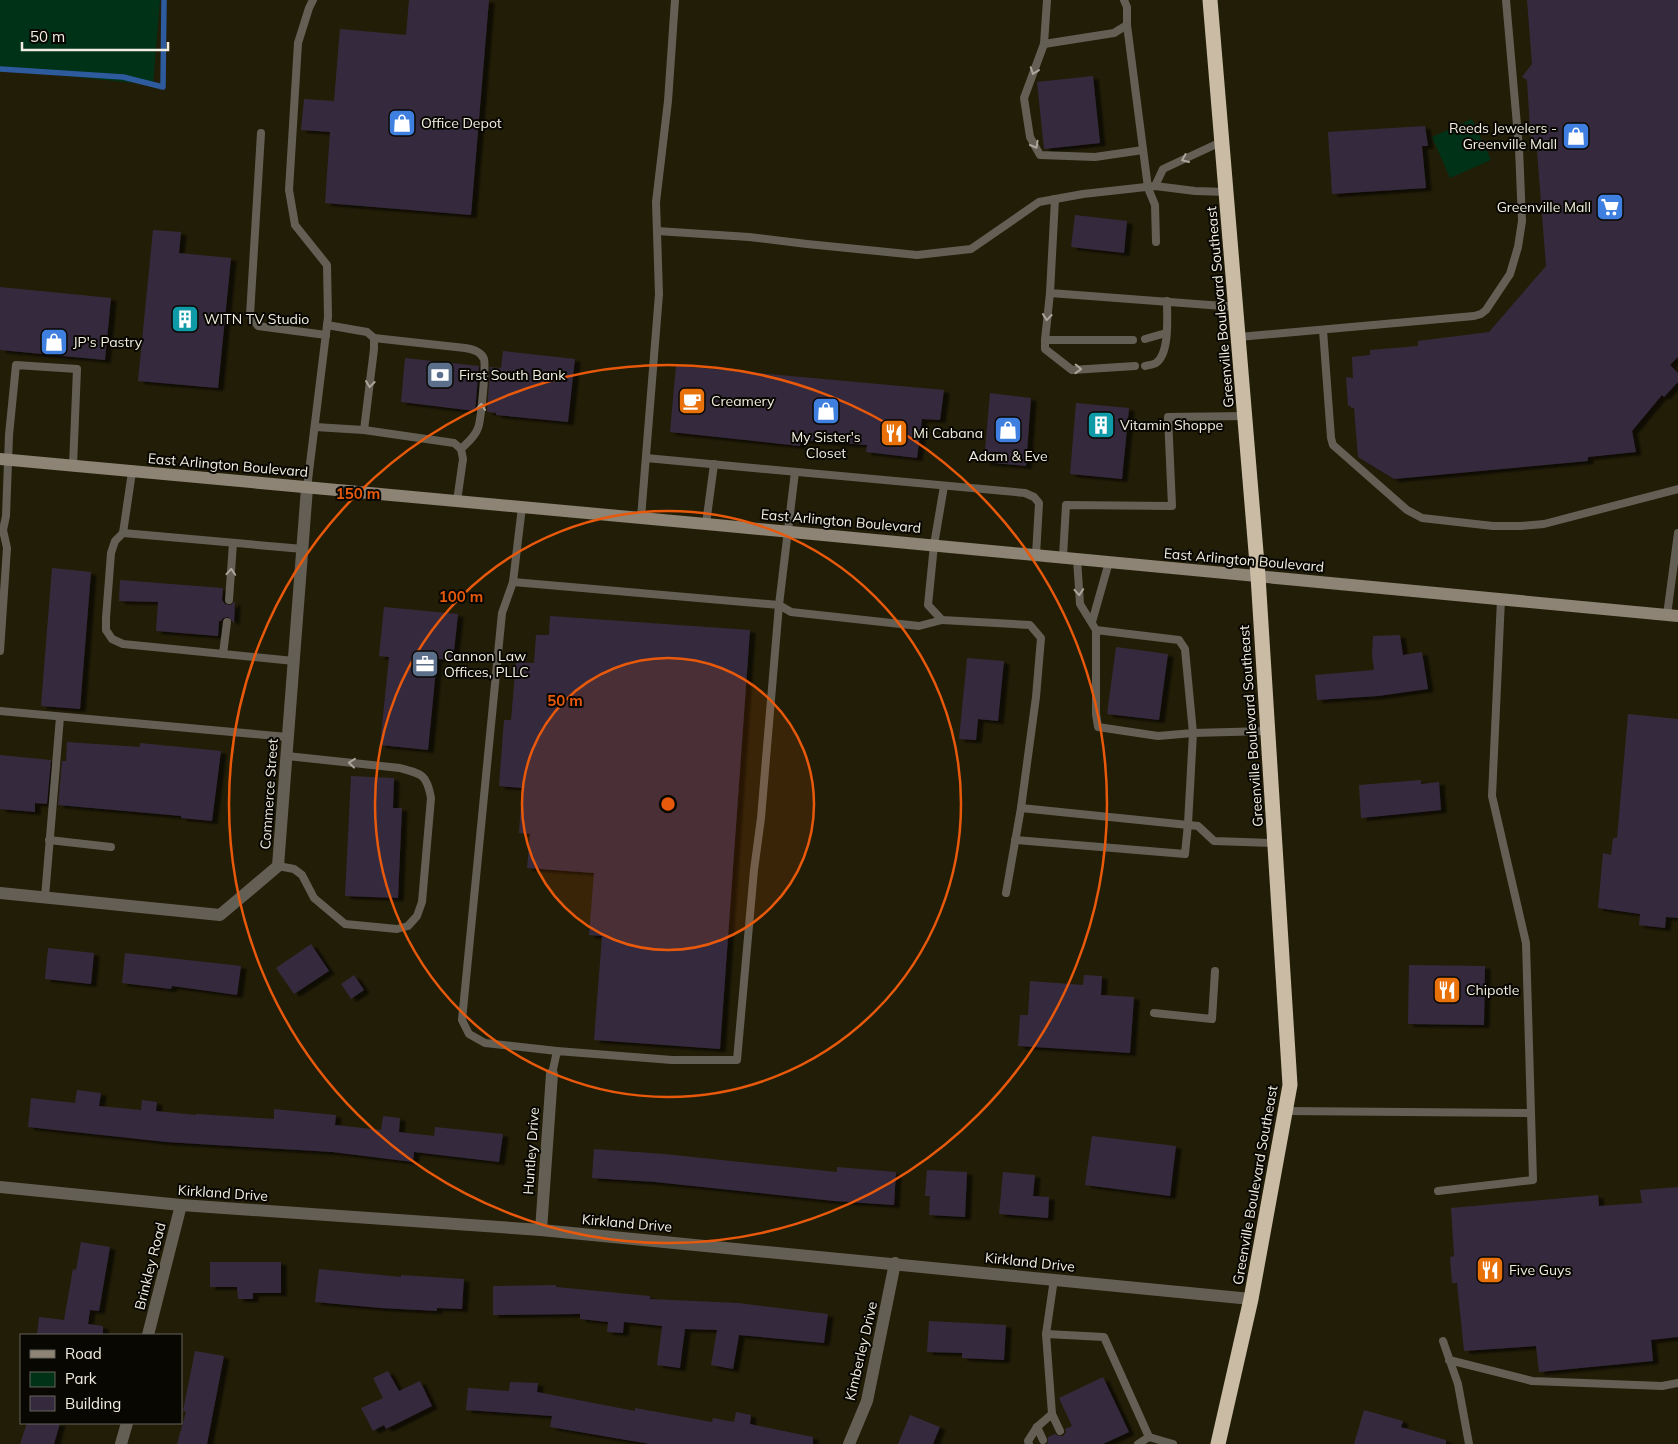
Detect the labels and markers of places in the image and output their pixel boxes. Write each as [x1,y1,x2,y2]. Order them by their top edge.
shop icon: Office Depot [387,108,417,138]
place label: Office Depot [421,114,502,132]
place label: Reeds Jewelers - Greenville Mall [1449,119,1557,153]
shop icon: Reeds Jewelers - Greenville Mall [1561,121,1591,151]
supermarket icon: Greenville Mall [1595,192,1625,222]
place label: Greenville Mall [1497,198,1591,216]
building icon: WITN TV Studio [170,304,200,334]
place label: WITN TV Studio [204,310,309,328]
shop icon: JP's Pastry [39,327,69,357]
place label: JP's Pastry [73,333,143,351]
bank icon: First South Bank [425,360,455,390]
place label: First South Bank [459,366,566,384]
cafe icon: Creamery [677,386,707,416]
place label: Creamery [711,392,775,410]
shop icon: My Sister's Closet [811,396,841,426]
building icon: Vitamin Shoppe [1086,410,1116,440]
shop icon: Adam & Eve [993,415,1023,445]
place label: Vitamin Shoppe [1120,416,1223,434]
restaurant icon: Mi Cabana [879,418,909,448]
place label: Mi Cabana [913,424,983,442]
place label: My Sister's Closet [791,428,861,462]
place label: Adam & Eve [968,447,1048,465]
place label: Cannon Law Offices, PLLC [444,647,529,681]
office icon: Cannon Law Offices, PLLC [410,649,440,679]
centre of rings [659,795,677,813]
restaurant icon: Chipotle [1432,975,1462,1005]
place label: Chipotle [1466,981,1519,999]
restaurant icon: Five Guys [1475,1255,1505,1285]
place label: Five Guys [1509,1261,1571,1279]

